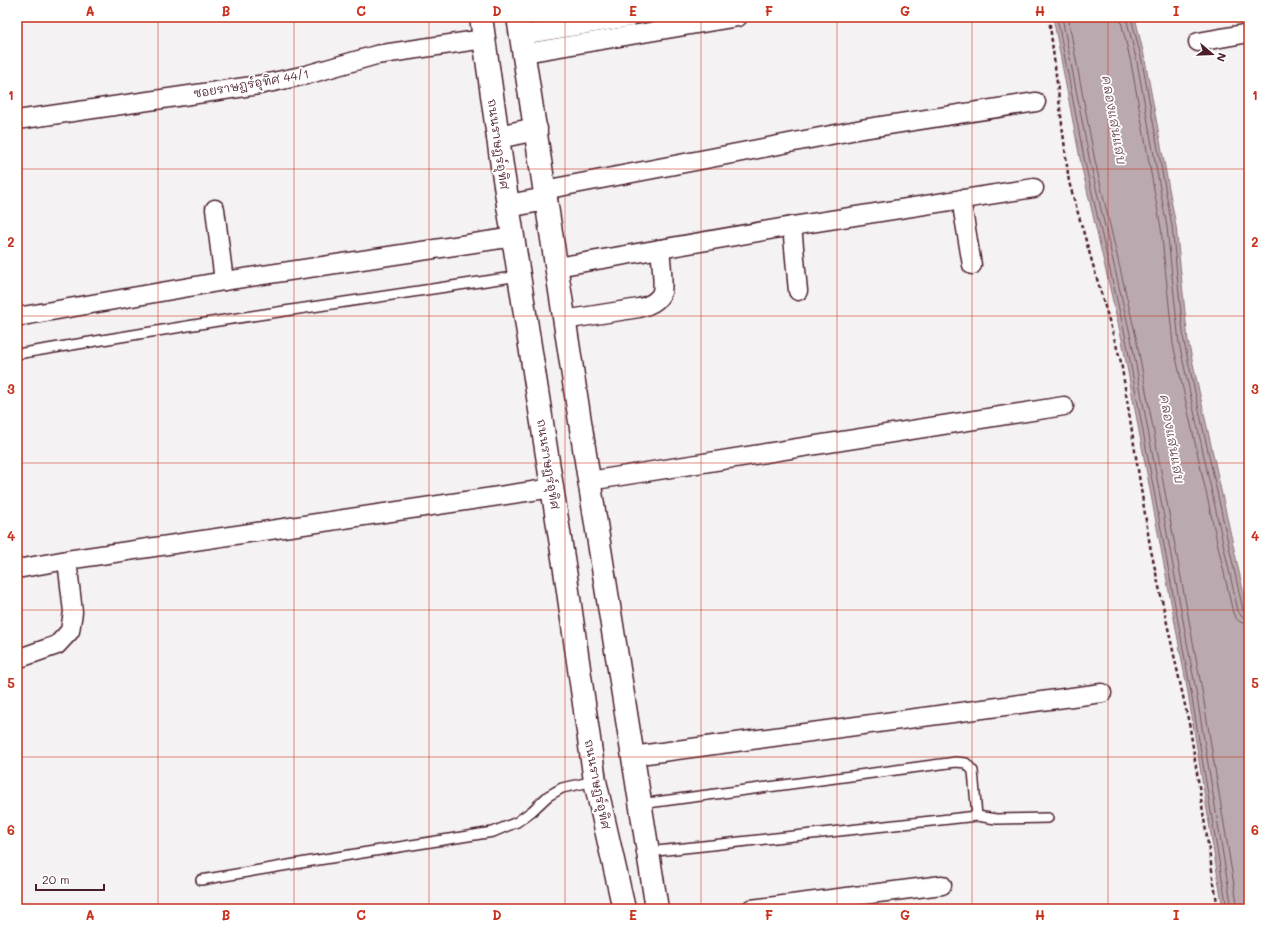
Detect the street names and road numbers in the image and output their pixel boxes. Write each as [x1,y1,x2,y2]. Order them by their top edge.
street label: ซอยราษฎร์อุทิศ 44/1 [192,65,311,104]
street label: ถนนราษฎร์อุทิศ [482,98,513,191]
street label: ถนนราษฎร์อุทิศ [531,418,564,511]
street label: ถนนราษฎร์อุทิศ [579,738,615,831]

